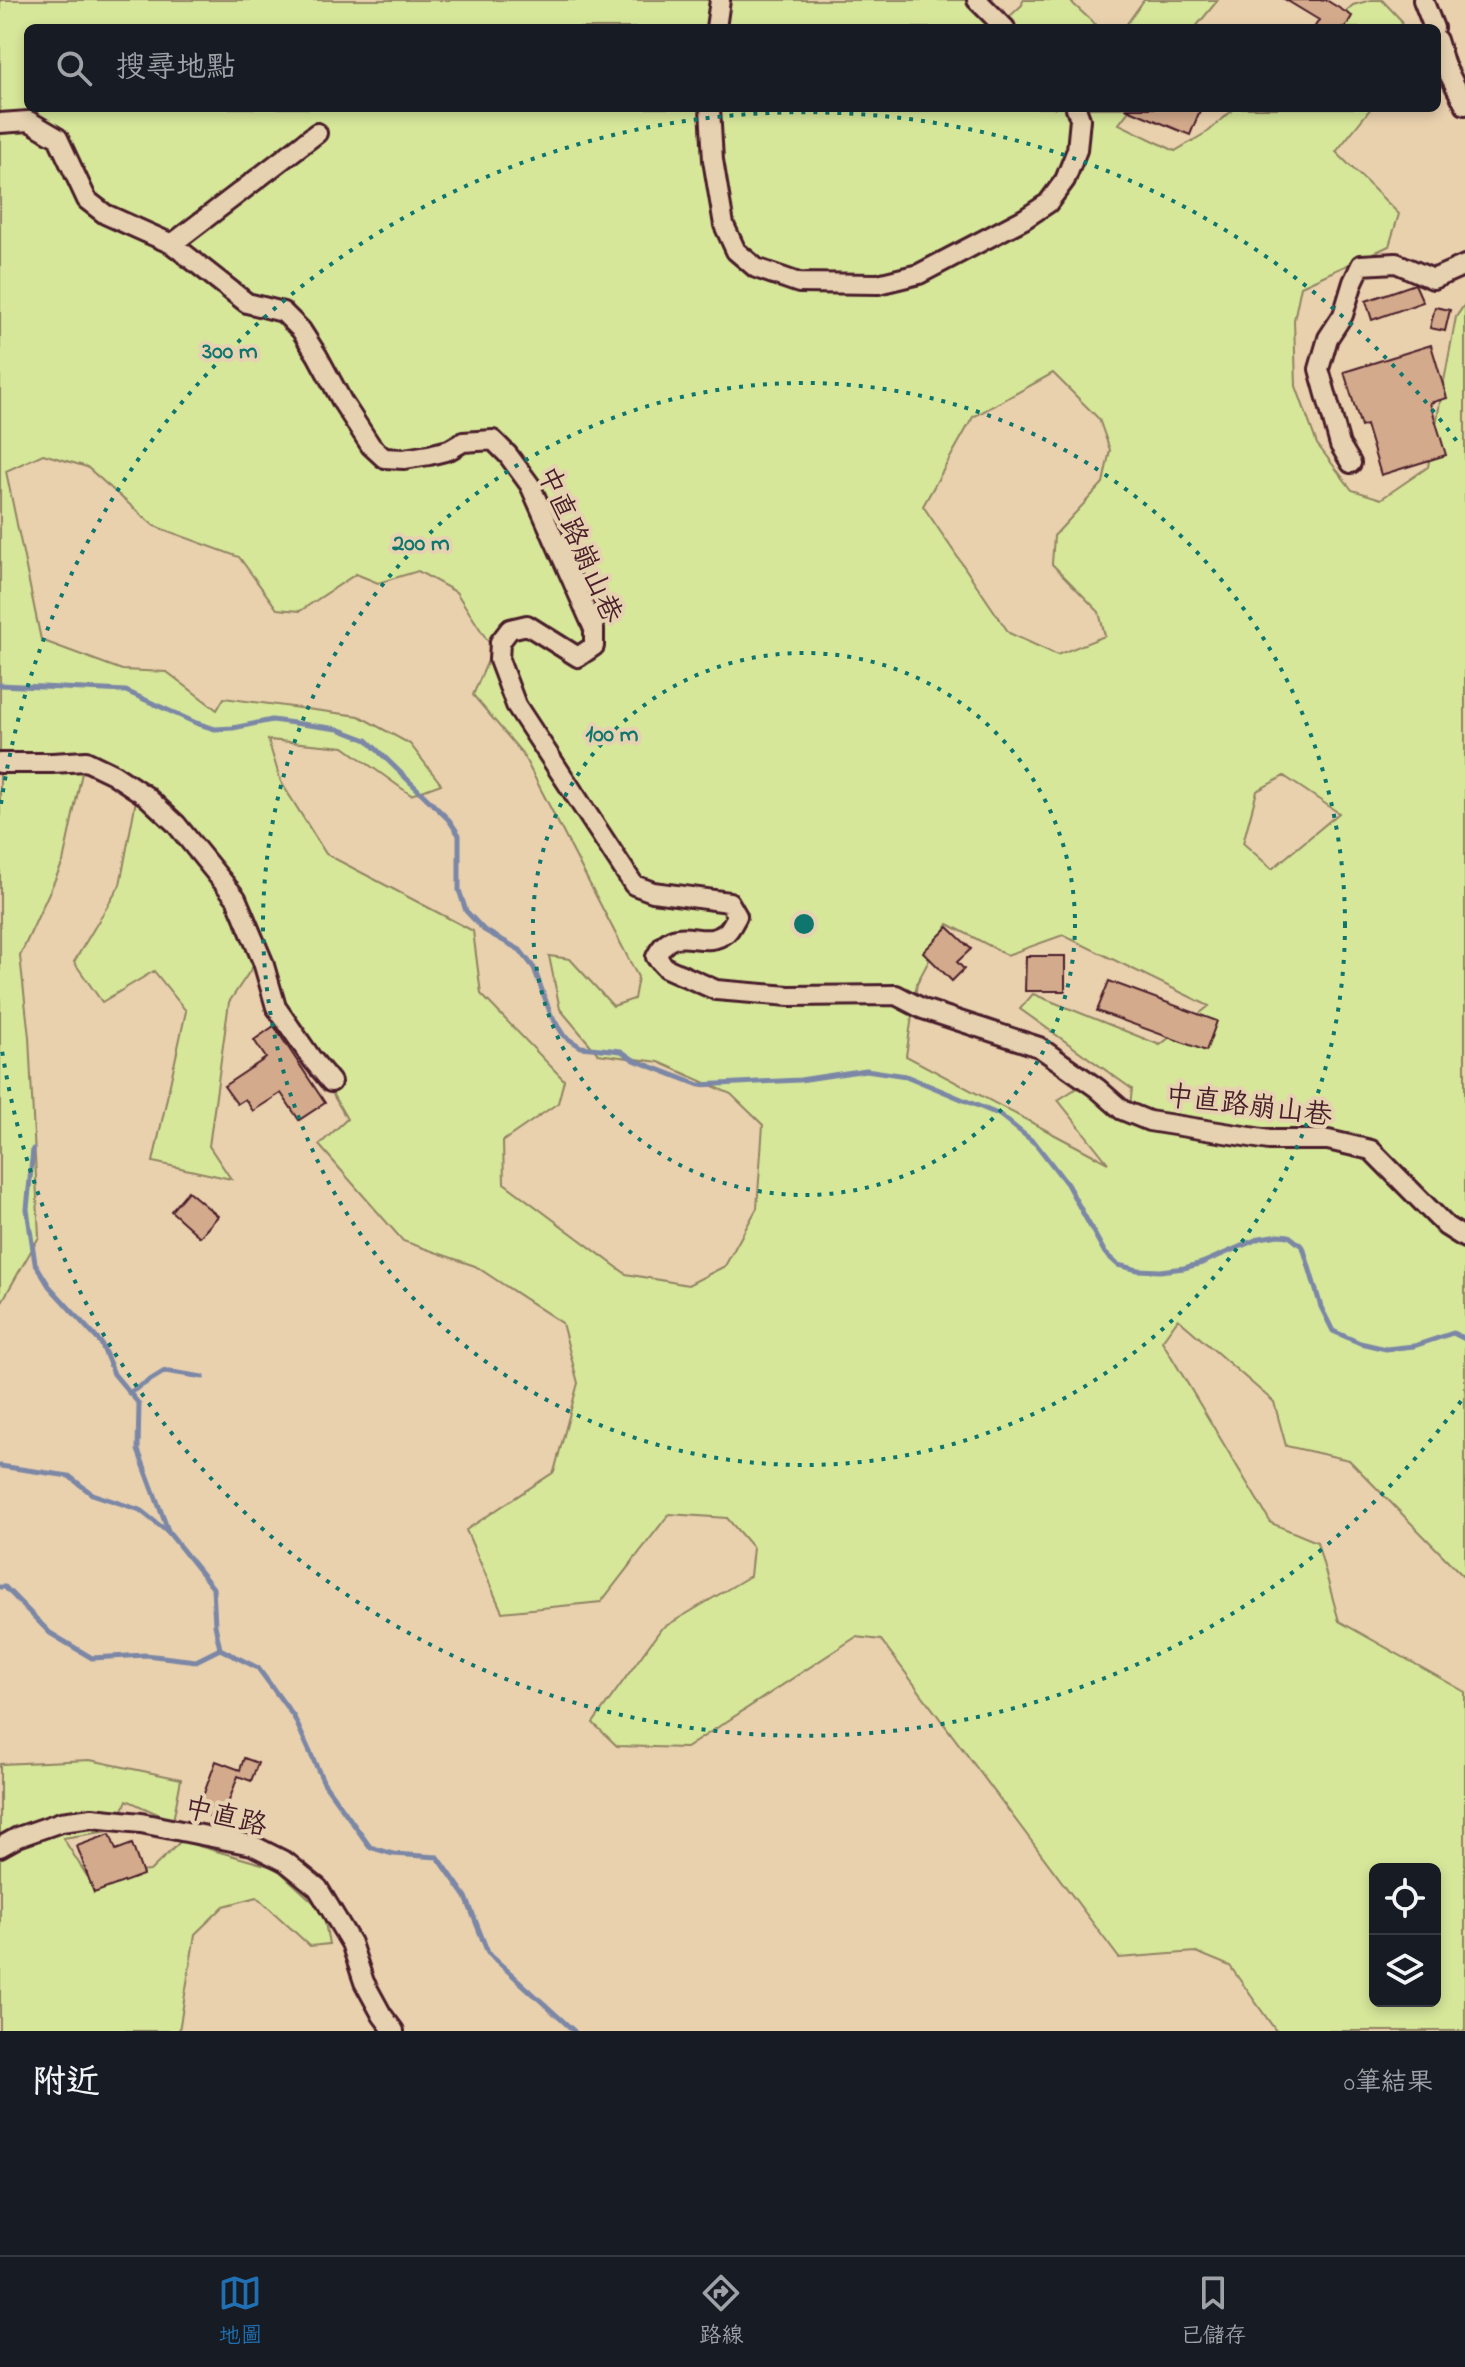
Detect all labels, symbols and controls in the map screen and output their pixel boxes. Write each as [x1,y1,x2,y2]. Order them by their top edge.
search box [24,24,1441,112]
icon: search [52,46,96,90]
text: 搜尋地點 [116,47,236,91]
text: 300 m [201,335,258,370]
street label: 中直路崩山巷 [525,460,631,631]
text: 200 m [391,527,450,562]
text: 100 m [586,718,639,753]
centre of rings [790,910,818,938]
street label: 中直路崩山巷 [1163,1077,1335,1138]
street label: 中直路 [179,1788,271,1848]
map controls [1369,1863,1441,2007]
button: locate [1369,1863,1441,1935]
button: layers [1369,1935,1441,2007]
text: 附近 [32,2059,100,2109]
text: 0筆結果 [1344,2065,1433,2103]
tab: 地圖 [218,2271,263,2353]
tab: 路線 [699,2271,744,2353]
tab: 已儲存 [1180,2271,1247,2353]

